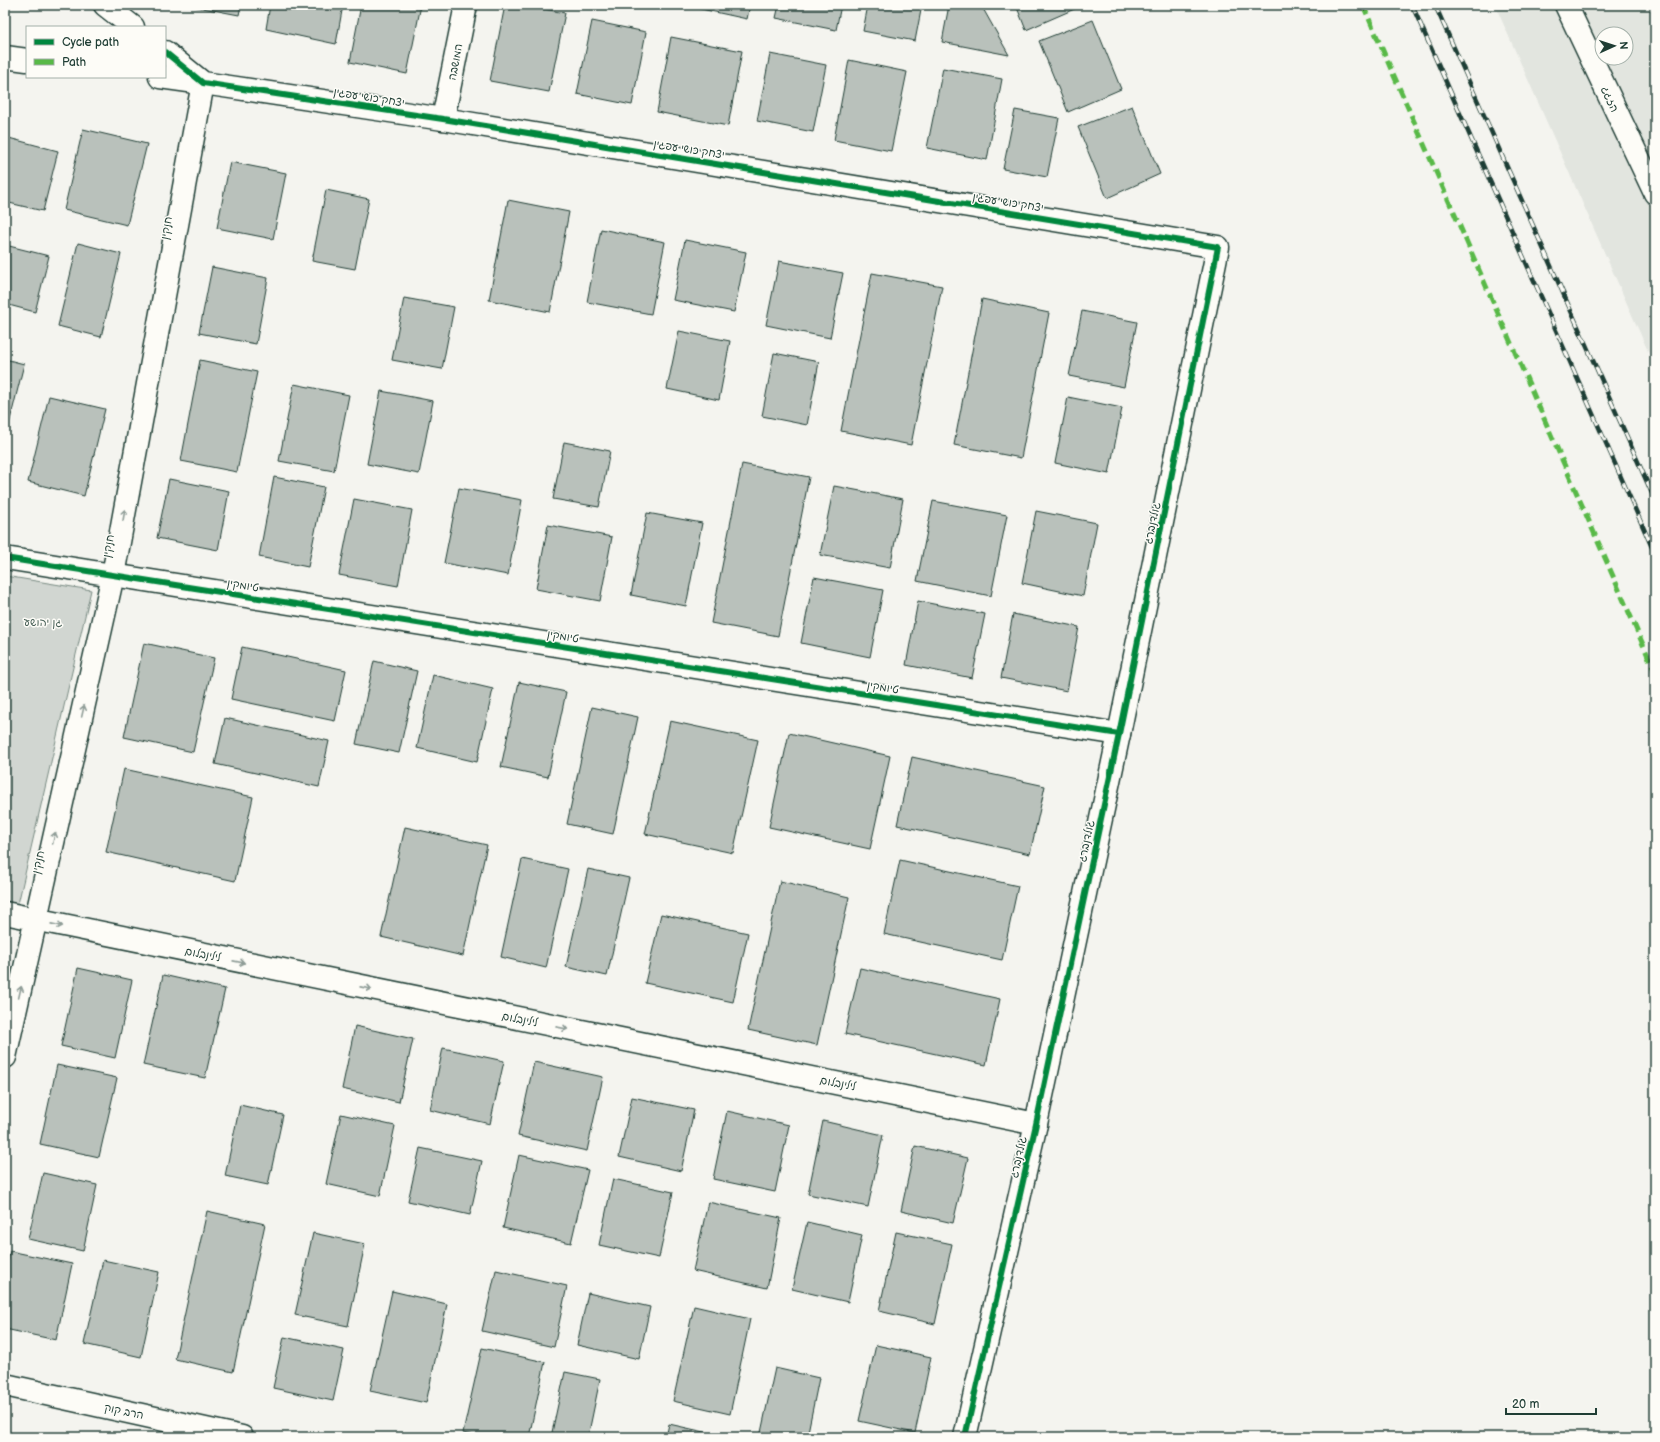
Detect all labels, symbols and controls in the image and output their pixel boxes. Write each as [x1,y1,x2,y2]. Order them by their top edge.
legend [26,26,166,78]
north arrow [1594,26,1634,66]
text: Cycle path [62,35,119,50]
text: N [1617,41,1630,50]
street label: המושבה [446,43,465,82]
text: Path [62,55,87,70]
street label: הזגג [1598,84,1621,114]
street label: יצחק כושי עפגין [332,85,405,110]
street label: יצחק כושי עפגין [652,137,725,162]
street label: יצחק כושי עפגין [971,190,1044,215]
street label: חנקין [158,215,175,241]
street label: גולדנברג [1142,501,1163,545]
one-way arrow [120,509,128,522]
street label: חנקין [100,533,117,559]
street label: טיומקין [226,577,260,595]
park label: גן יהושע [24,616,62,629]
street label: טיומקין [546,628,580,646]
street label: טיומקין [866,679,900,697]
one-way arrow [79,705,87,718]
street label: גולדנברג [1076,819,1097,863]
one-way arrow [51,831,59,844]
street label: חנקין [30,849,47,875]
one-way arrow [50,921,63,929]
street label: לילינבלום [184,945,222,964]
one-way arrow [232,958,245,966]
one-way arrow [360,984,373,992]
one-way arrow [16,986,24,999]
street label: לילינבלום [501,1010,539,1029]
one-way arrow [556,1024,569,1032]
street label: לילינבלום [819,1074,857,1093]
street label: גולדנברג [1007,1135,1030,1179]
scale bar [1506,1390,1596,1416]
text: 20 m [1512,1397,1539,1412]
street label: הרב קוק [103,1401,145,1422]

